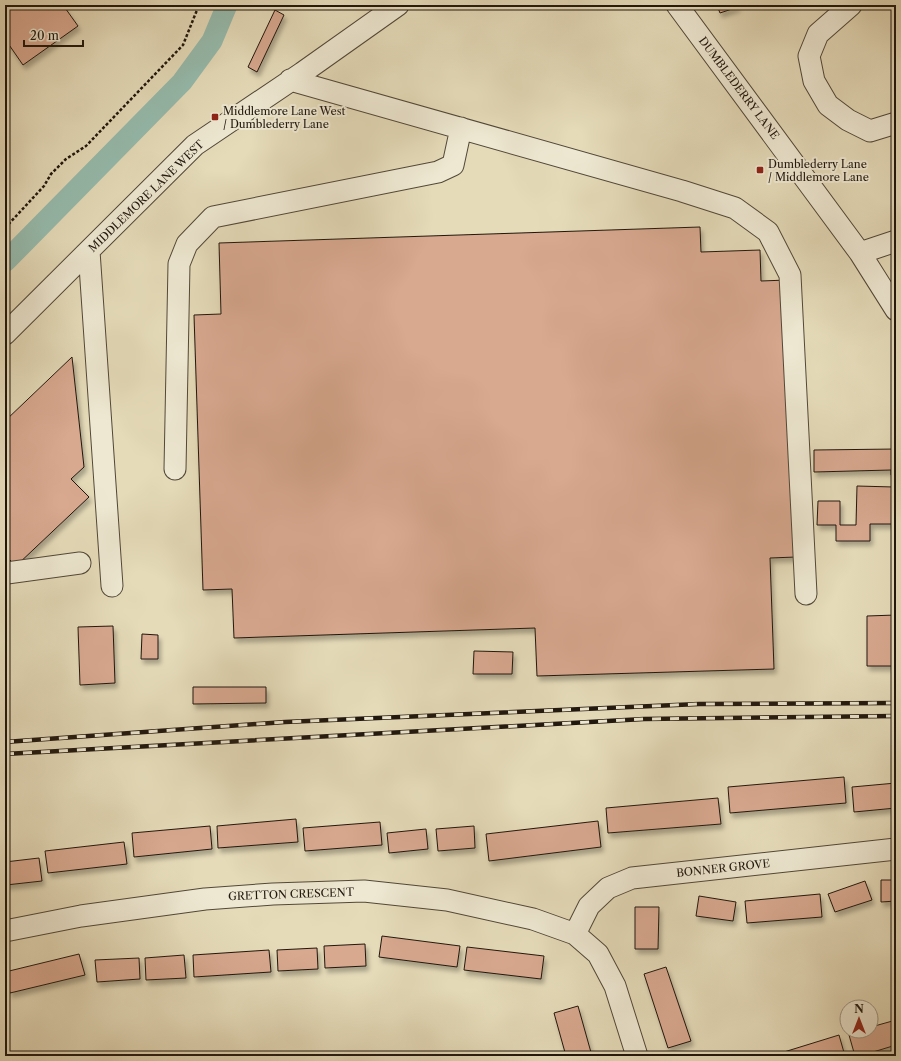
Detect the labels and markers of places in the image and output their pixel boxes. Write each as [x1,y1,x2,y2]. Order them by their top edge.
place label: Middlemore Lane West / Dumblederry Lane [223,104,345,131]
marker: Middlemore Lane West / Dumblederry Lane [210,112,220,122]
place label: Dumblederry Lane / Middlemore Lane [768,157,869,184]
marker: Dumblederry Lane / Middlemore Lane [755,165,765,175]

